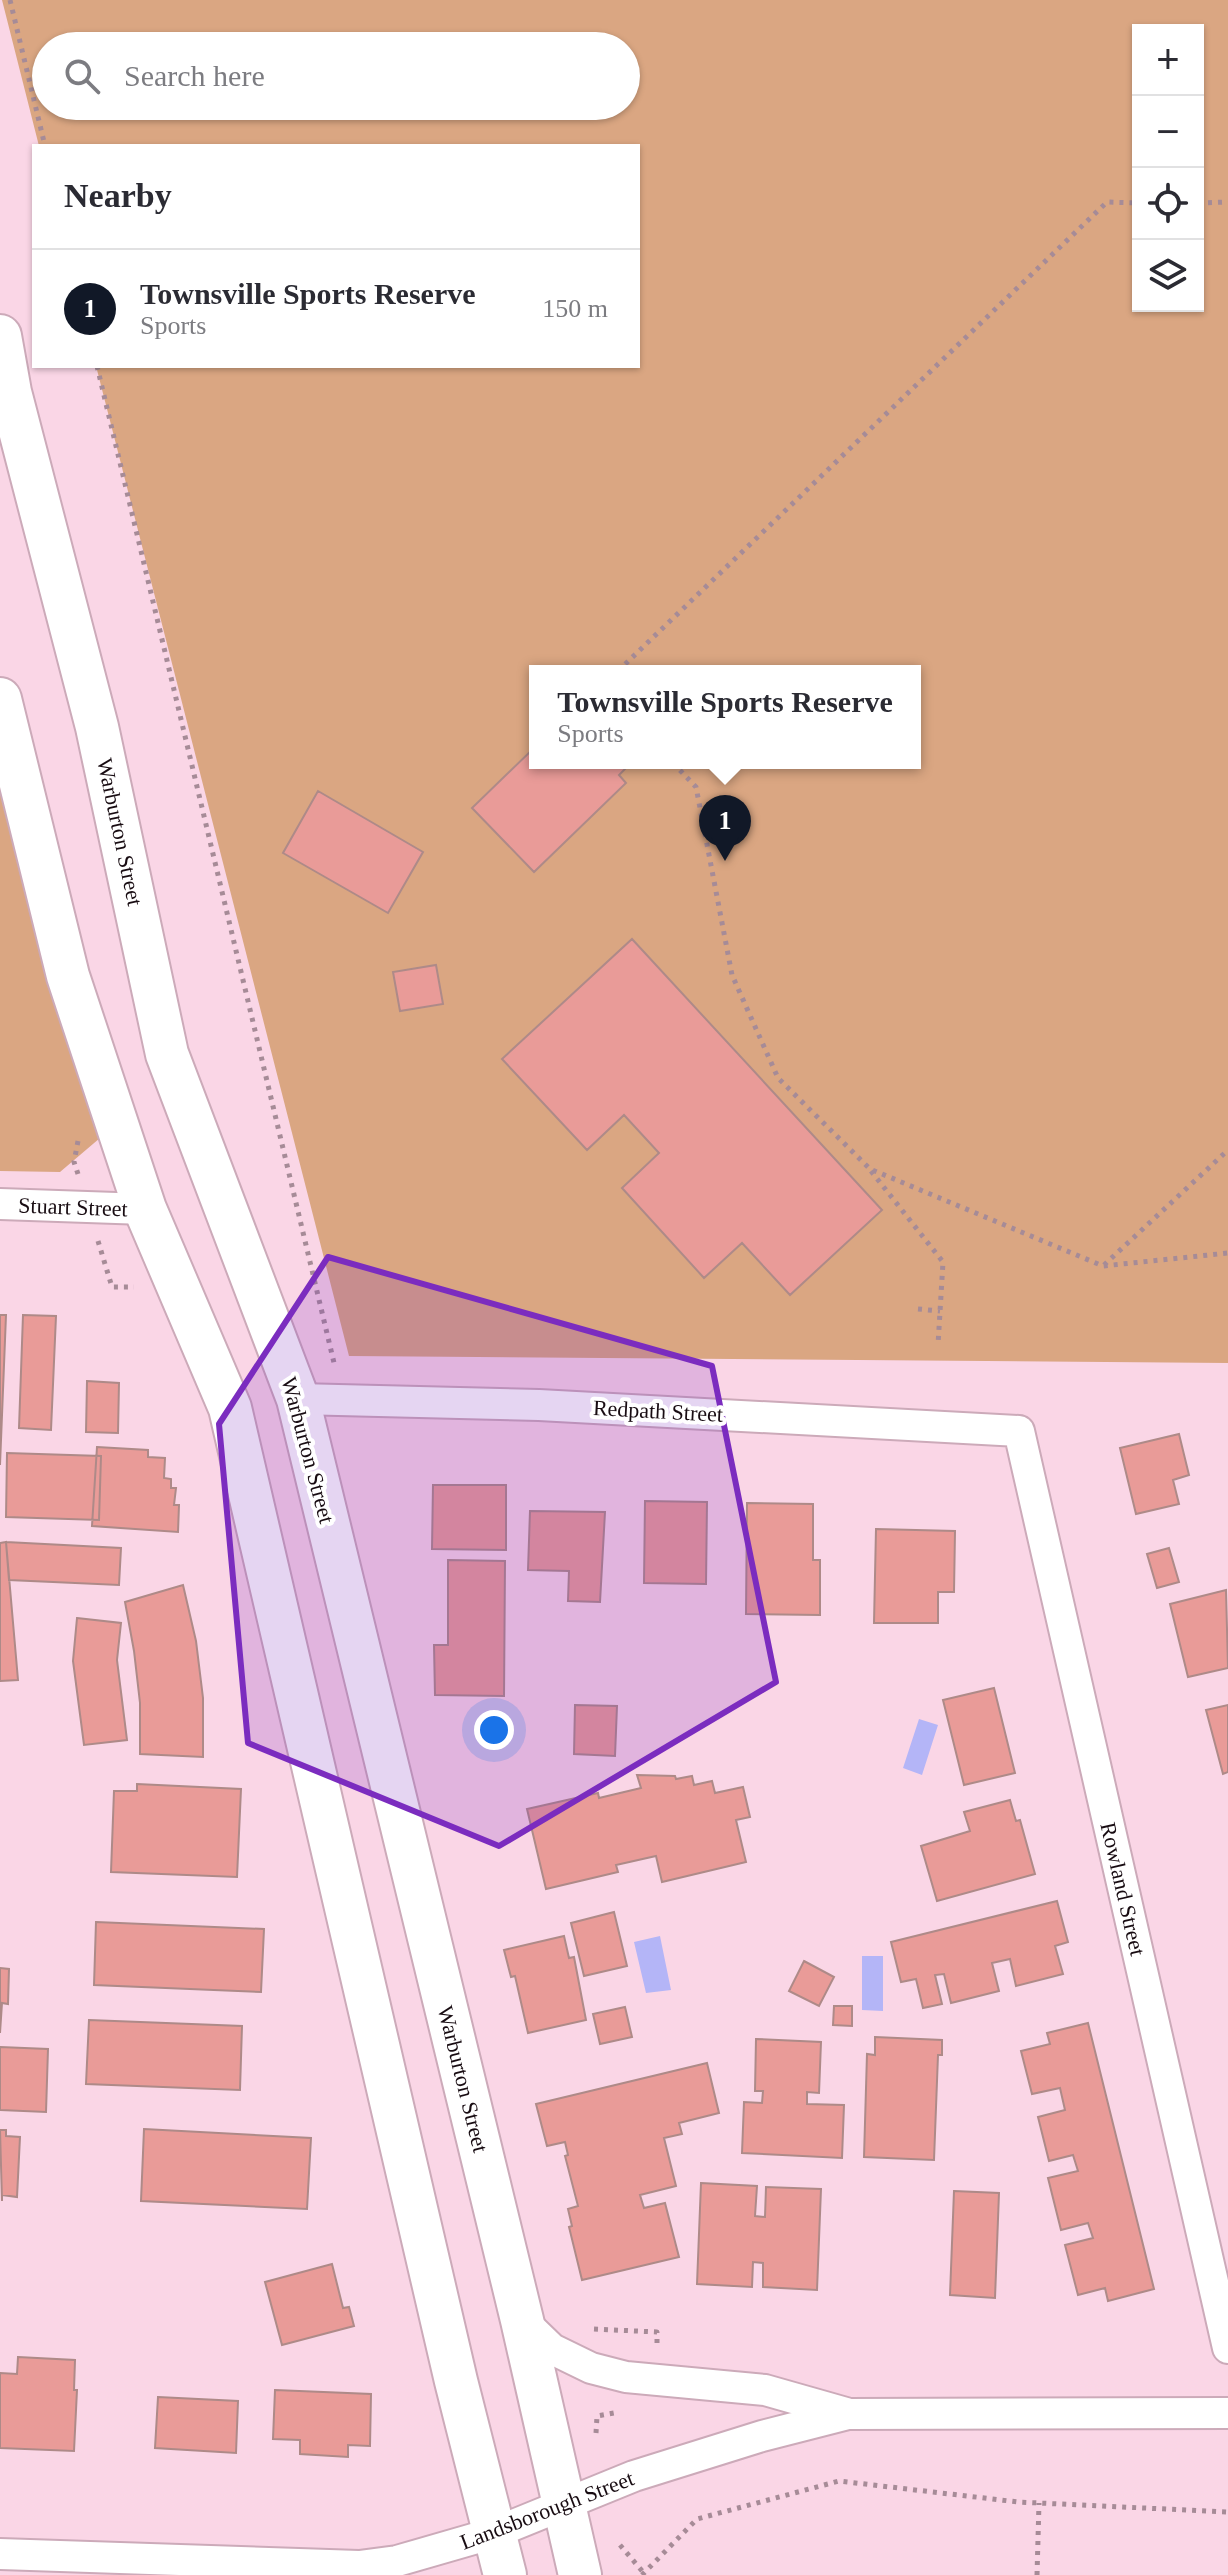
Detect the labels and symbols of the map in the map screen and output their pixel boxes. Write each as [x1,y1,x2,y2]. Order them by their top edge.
street label: Warburton Street [92,756,148,908]
pin: 1 [699,795,751,861]
street label: Stuart Street [18,1193,128,1221]
street label: Warburton Street [276,1374,340,1526]
street label: Redpath Street [592,1395,724,1427]
your location [474,1710,514,1750]
street label: Rowland Street [1095,1820,1151,1958]
street label: Warburton Street [433,2003,493,2155]
street label: Landsborough Street [457,2465,637,2555]

